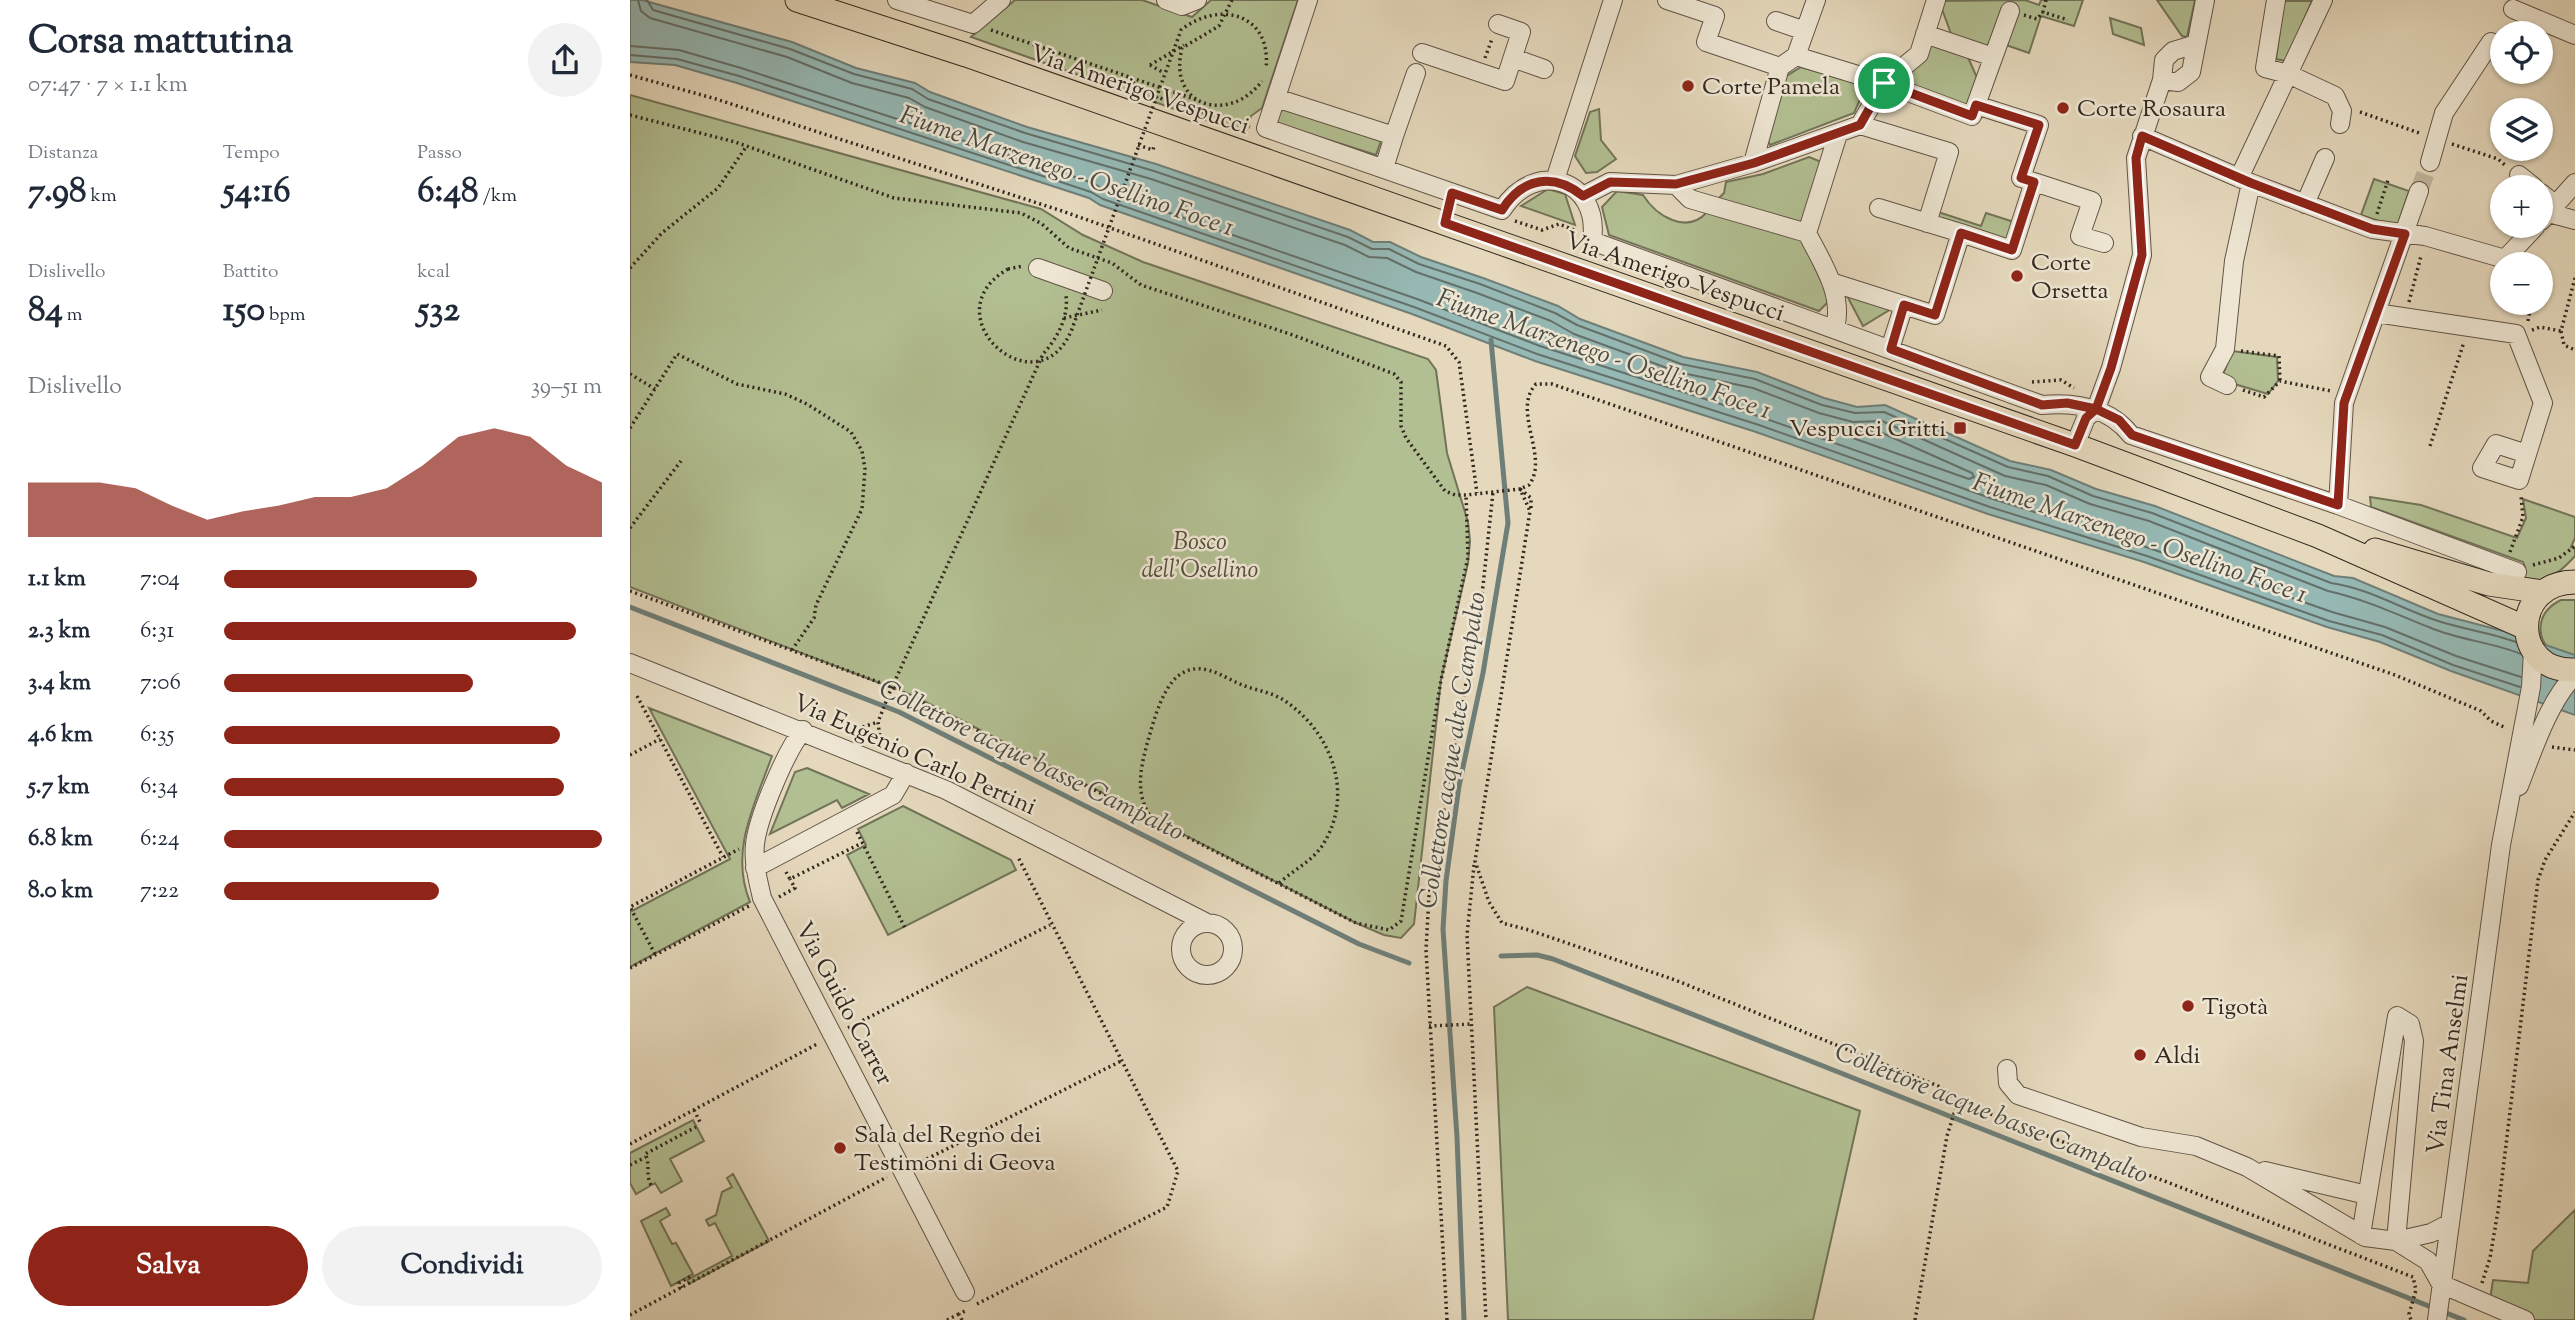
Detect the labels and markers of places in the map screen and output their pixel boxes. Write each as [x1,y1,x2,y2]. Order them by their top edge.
pin [1854,53,1914,113]
place label: Corte Pamela [1702,71,1840,105]
marker: Corte Pamela [1680,78,1696,94]
place label: Corte Rosaura [2077,93,2226,127]
marker: Corte Rosaura [2055,100,2071,116]
place label: Corte Orsetta [2031,247,2108,309]
marker: Corte Orsetta [2009,268,2025,284]
place label: Vespucci Gritti [1789,413,1946,447]
marker: Vespucci Gritti [1952,420,1968,436]
place label: Tigotà [2202,991,2268,1025]
marker: Tigotà [2180,998,2196,1014]
place label: Aldi [2154,1040,2201,1074]
marker: Aldi [2132,1047,2148,1063]
place label: Sala del Regno dei Testimoni di Geova [854,1119,1056,1181]
marker: Sala del Regno dei Testimoni di Geova [832,1140,848,1156]

